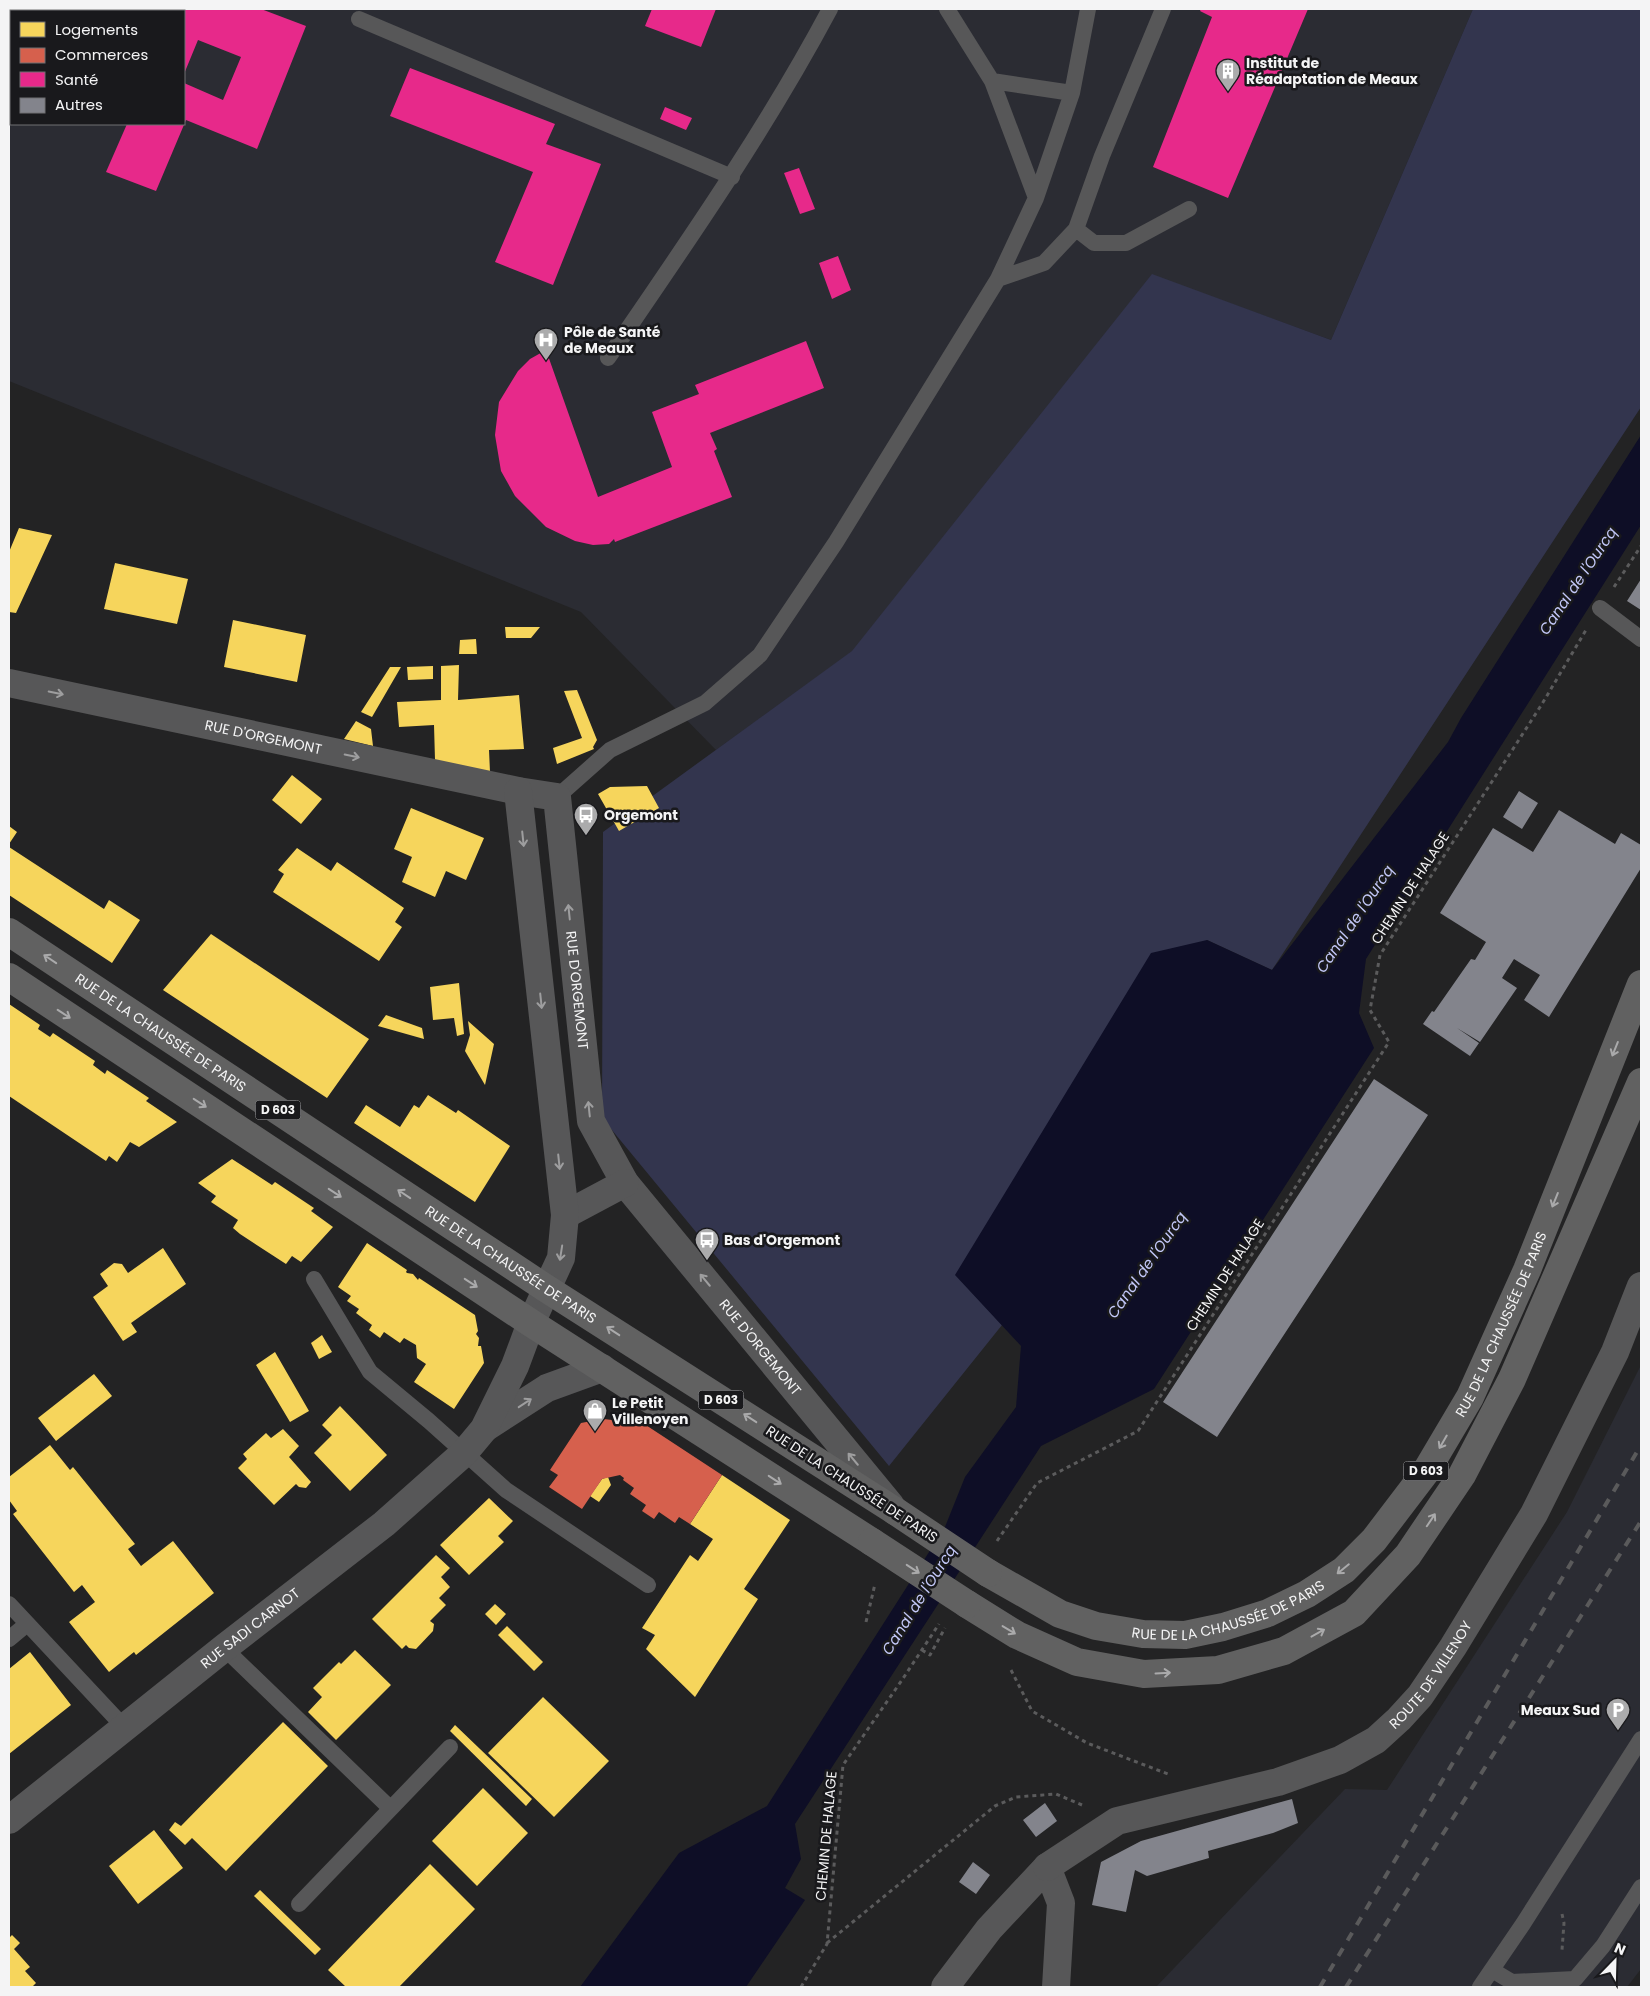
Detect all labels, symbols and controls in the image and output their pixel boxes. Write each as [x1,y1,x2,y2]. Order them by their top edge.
legend [10,10,185,125]
text: Logements [55,19,138,40]
text: Commerces [55,44,148,65]
place label: Institut de Réadaptation de Meaux [1246,53,1419,89]
building icon: Institut de Réadaptation de Meaux [1215,58,1241,92]
text: Santé [55,69,98,90]
text: Autres [55,94,103,115]
place label: Pôle de Santé de Meaux [564,322,661,358]
hospital icon: Pôle de Santé de Meaux [533,327,559,361]
water label: Canal de l'Ourcq [1534,523,1621,639]
one-way arrow [48,689,64,698]
street label: RUE D'ORGEMONT [203,715,324,759]
one-way arrow [344,752,360,761]
bus stop icon: Orgemont [573,802,599,836]
place label: Orgemont [604,805,678,825]
street label: CHEMIN DE HALAGE [1366,828,1454,948]
one-way arrow [518,831,528,847]
water label: Canal de l'Ourcq [1311,861,1398,977]
one-way arrow [564,904,574,920]
street label: RUE D'ORGEMONT [561,930,593,1051]
one-way arrow [43,954,57,964]
street label: RUE DE LA CHAUSSÉE DE PARIS [71,969,250,1097]
one-way arrow [536,992,546,1008]
one-way arrow [57,1009,71,1019]
one-way arrow [1610,1041,1620,1056]
one-way arrow [192,1099,206,1109]
road number: D 603 [256,1100,300,1120]
one-way arrow [584,1101,594,1117]
one-way arrow [554,1154,564,1170]
one-way arrow [328,1188,342,1198]
one-way arrow [397,1189,411,1199]
one-way arrow [1550,1191,1559,1207]
street label: RUE DE LA CHAUSSÉE DE PARIS [421,1201,601,1328]
water label: Canal de l'Ourcq [1102,1207,1191,1322]
street label: CHEMIN DE HALAGE [1181,1215,1269,1335]
bus stop icon: Bas d'Orgemont [694,1227,720,1261]
street label: RUE DE LA CHAUSSÉE DE PARIS [1450,1229,1551,1421]
place label: Bas d'Orgemont [724,1230,840,1250]
one-way arrow [555,1245,565,1261]
one-way arrow [699,1274,710,1287]
one-way arrow [464,1277,478,1288]
street label: RUE D'ORGEMONT [715,1295,806,1400]
one-way arrow [607,1326,621,1336]
road number: D 603 [698,1390,744,1410]
place label: Le Petit Villenoyen [612,1393,689,1429]
one-way arrow [517,1397,531,1407]
shop icon: Le Petit Villenoyen [582,1398,608,1432]
one-way arrow [744,1413,758,1423]
street label: RUE DE LA CHAUSSÉE DE PARIS [762,1421,942,1547]
one-way arrow [1438,1435,1448,1450]
one-way arrow [847,1453,858,1466]
road number: D 603 [1404,1462,1448,1480]
one-way arrow [768,1474,782,1485]
one-way arrow [1426,1513,1436,1527]
water label: Canal de l'Ourcq [876,1541,961,1659]
one-way arrow [905,1564,919,1574]
one-way arrow [1337,1564,1350,1575]
street label: RUE DE LA CHAUSSÉE DE PARIS [1130,1575,1328,1645]
street label: RUE SADI CARNOT [196,1583,304,1673]
street label: ROUTE DE VILLENOY [1385,1617,1477,1733]
one-way arrow [1001,1625,1015,1635]
one-way arrow [1310,1627,1324,1637]
one-way arrow [1154,1669,1170,1678]
parking icon: Meaux Sud [1605,1697,1631,1731]
place label: Meaux Sud [1521,1700,1600,1720]
street label: CHEMIN DE HALAGE [810,1770,842,1902]
north arrow [1590,1936,1640,1986]
text: N [1611,1938,1629,1960]

